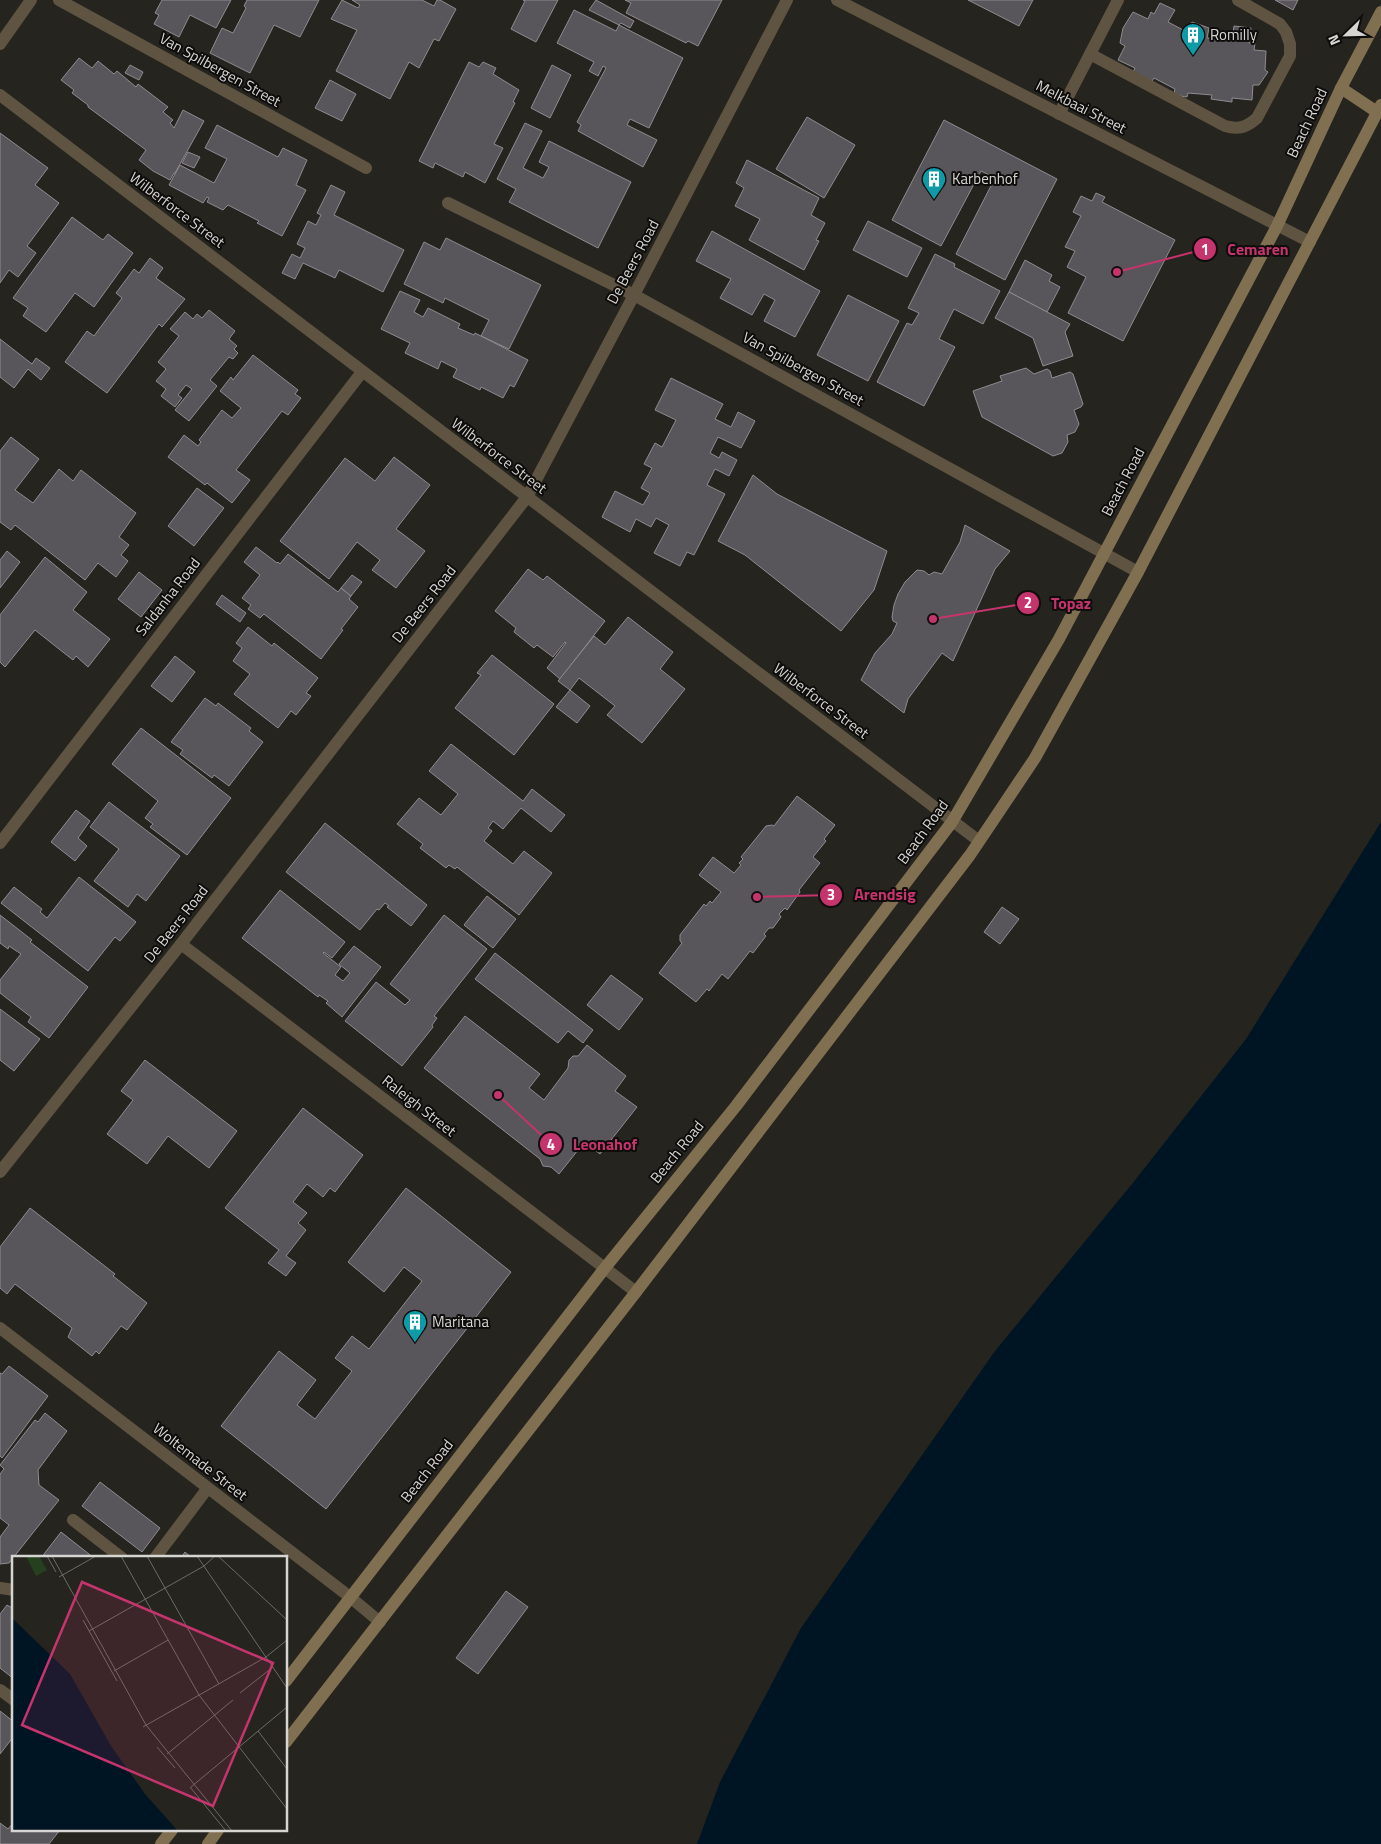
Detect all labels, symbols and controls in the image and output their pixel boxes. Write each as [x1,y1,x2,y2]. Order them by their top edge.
north arrow [1321,10,1371,60]
building icon: Romilly [1180,22,1206,56]
place label: Romilly [1210,23,1257,46]
street label: Van Spilbergen Street [155,27,286,113]
text: N [1322,32,1345,49]
street label: Melkbaai Street [1032,74,1131,140]
street label: Beach Road [1280,84,1333,162]
street label: Wilberforce Street [125,166,231,254]
building icon: Karbenhof [921,166,947,200]
place label: Karbenhof [952,167,1018,190]
street label: De Beers Road [601,215,665,308]
callout: Cemaren [1193,234,1299,265]
text: Cemaren [1227,237,1289,261]
text: 1 [1201,238,1209,261]
street label: Van Spilbergen Street [738,326,869,412]
street label: Wilberforce Street [447,412,553,500]
street label: Beach Road [1095,443,1150,520]
street label: Saldanha Road [130,553,206,641]
street label: De Beers Road [386,560,461,647]
callout: Topaz [1016,588,1101,619]
text: 2 [1024,591,1032,614]
text: Topaz [1051,591,1091,615]
street label: Wilberforce Street [769,657,875,745]
street label: Beach Road [891,795,954,869]
callout: Arendsig [819,879,926,910]
street label: De Beers Road [138,880,213,967]
text: Arendsig [854,882,916,906]
text: 3 [827,883,835,906]
street label: Raleigh Street [377,1069,462,1142]
street label: Beach Road [644,1115,709,1188]
callout: Leonahof [538,1129,648,1160]
text: Leonahof [573,1132,637,1156]
text: 4 [547,1133,555,1156]
building icon: Maritana [402,1309,428,1343]
place label: Maritana [432,1310,489,1333]
street label: Woltemade Street [148,1417,253,1506]
street label: Beach Road [395,1434,459,1507]
inset map [12,1556,288,1832]

